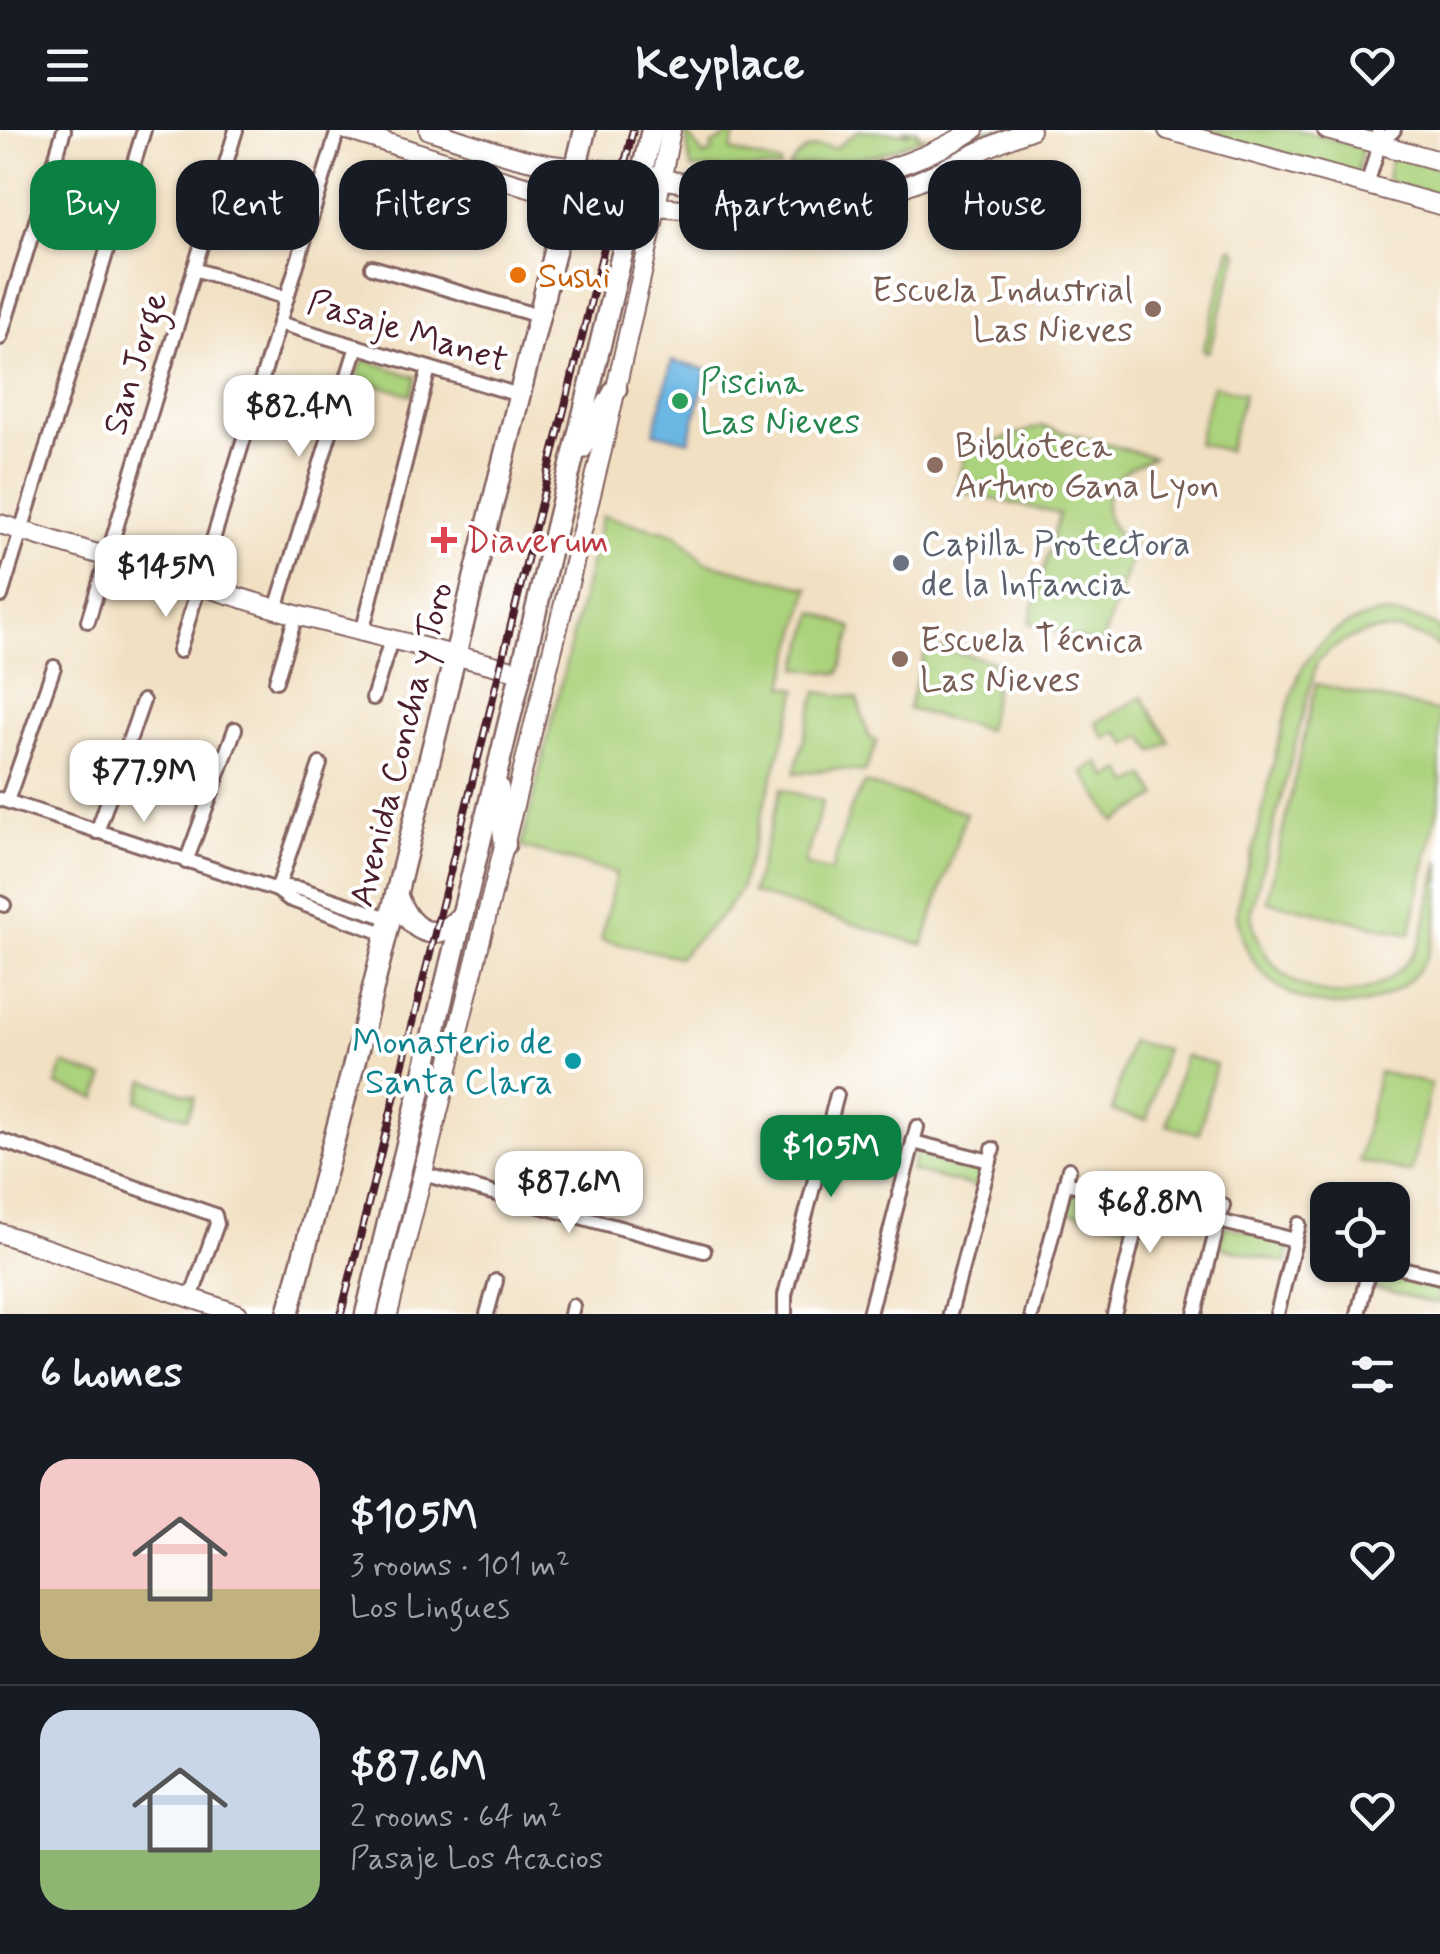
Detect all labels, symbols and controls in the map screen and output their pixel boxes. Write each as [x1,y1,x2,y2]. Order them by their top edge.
text: Keyplace [636,36,804,95]
icon: menu [40,38,95,93]
icon: heart [1345,38,1400,93]
chip: Buy [30,160,156,250]
chip: Rent [176,160,319,250]
chip: Filters [339,160,507,250]
chip: New [527,160,659,250]
chip: Apartment [679,160,908,250]
chip: House [928,160,1081,250]
place label: Sushi [538,254,610,300]
marker: Sushi [507,264,529,286]
place label: Escuela Industrial Las Nieves [872,268,1133,354]
street label: Pasaje Manet [302,280,513,384]
street label: San Jorge [92,286,183,442]
marker: Escuela Industrial Las Nieves [1142,298,1164,320]
place label: Piscina Las Nieves [700,360,860,446]
pin: $82.4M [218,375,380,460]
text: $82.4M [245,386,353,428]
marker: Piscina Las Nieves [669,390,691,412]
place label: Biblioteca Arturo Gana Lyon [955,424,1219,510]
marker: Biblioteca Arturo Gana Lyon [924,454,946,476]
place label: Diaverum [466,519,609,565]
place label: Capilla Protectora de la Infancia [921,522,1190,608]
marker: Diaverum [431,527,457,553]
pin: $145M [96,535,236,620]
text: $145M [117,546,215,588]
marker: Capilla Protectora de la Infancia [890,552,912,574]
street label: Avenida Concha y Toro [339,577,465,912]
place label: Escuela Técnica Las Nieves [920,618,1144,704]
marker: Escuela Técnica Las Nieves [889,648,911,670]
pin: $77.9M [63,740,225,825]
text: $77.9M [92,751,196,793]
place label: Monasterio de Santa Clara [352,1020,553,1106]
marker: Monasterio de Santa Clara [562,1050,584,1072]
pin: $105M [761,1115,901,1200]
text: $105M [782,1126,880,1168]
pin: $87.6M [488,1151,650,1236]
text: $87.6M [517,1162,621,1204]
pin: $68.8M [1069,1171,1231,1256]
text: $68.8M [1097,1182,1203,1224]
map controls [1310,1182,1410,1282]
button: locate [1310,1182,1410,1282]
text: 6 homes [40,1347,183,1402]
icon: filters [1345,1347,1400,1402]
text: $105M [350,1490,478,1545]
icon: home [120,1499,240,1619]
icon: heart [1345,1532,1400,1587]
text: 3 rooms · 101 m² [350,1545,570,1587]
text: Los Lingues [350,1587,510,1629]
text: $87.6M [350,1741,487,1796]
icon: home [120,1750,240,1870]
icon: heart [1345,1783,1400,1838]
text: 2 rooms · 64 m² [350,1796,562,1838]
text: Pasaje Los Acacios [350,1838,603,1880]

